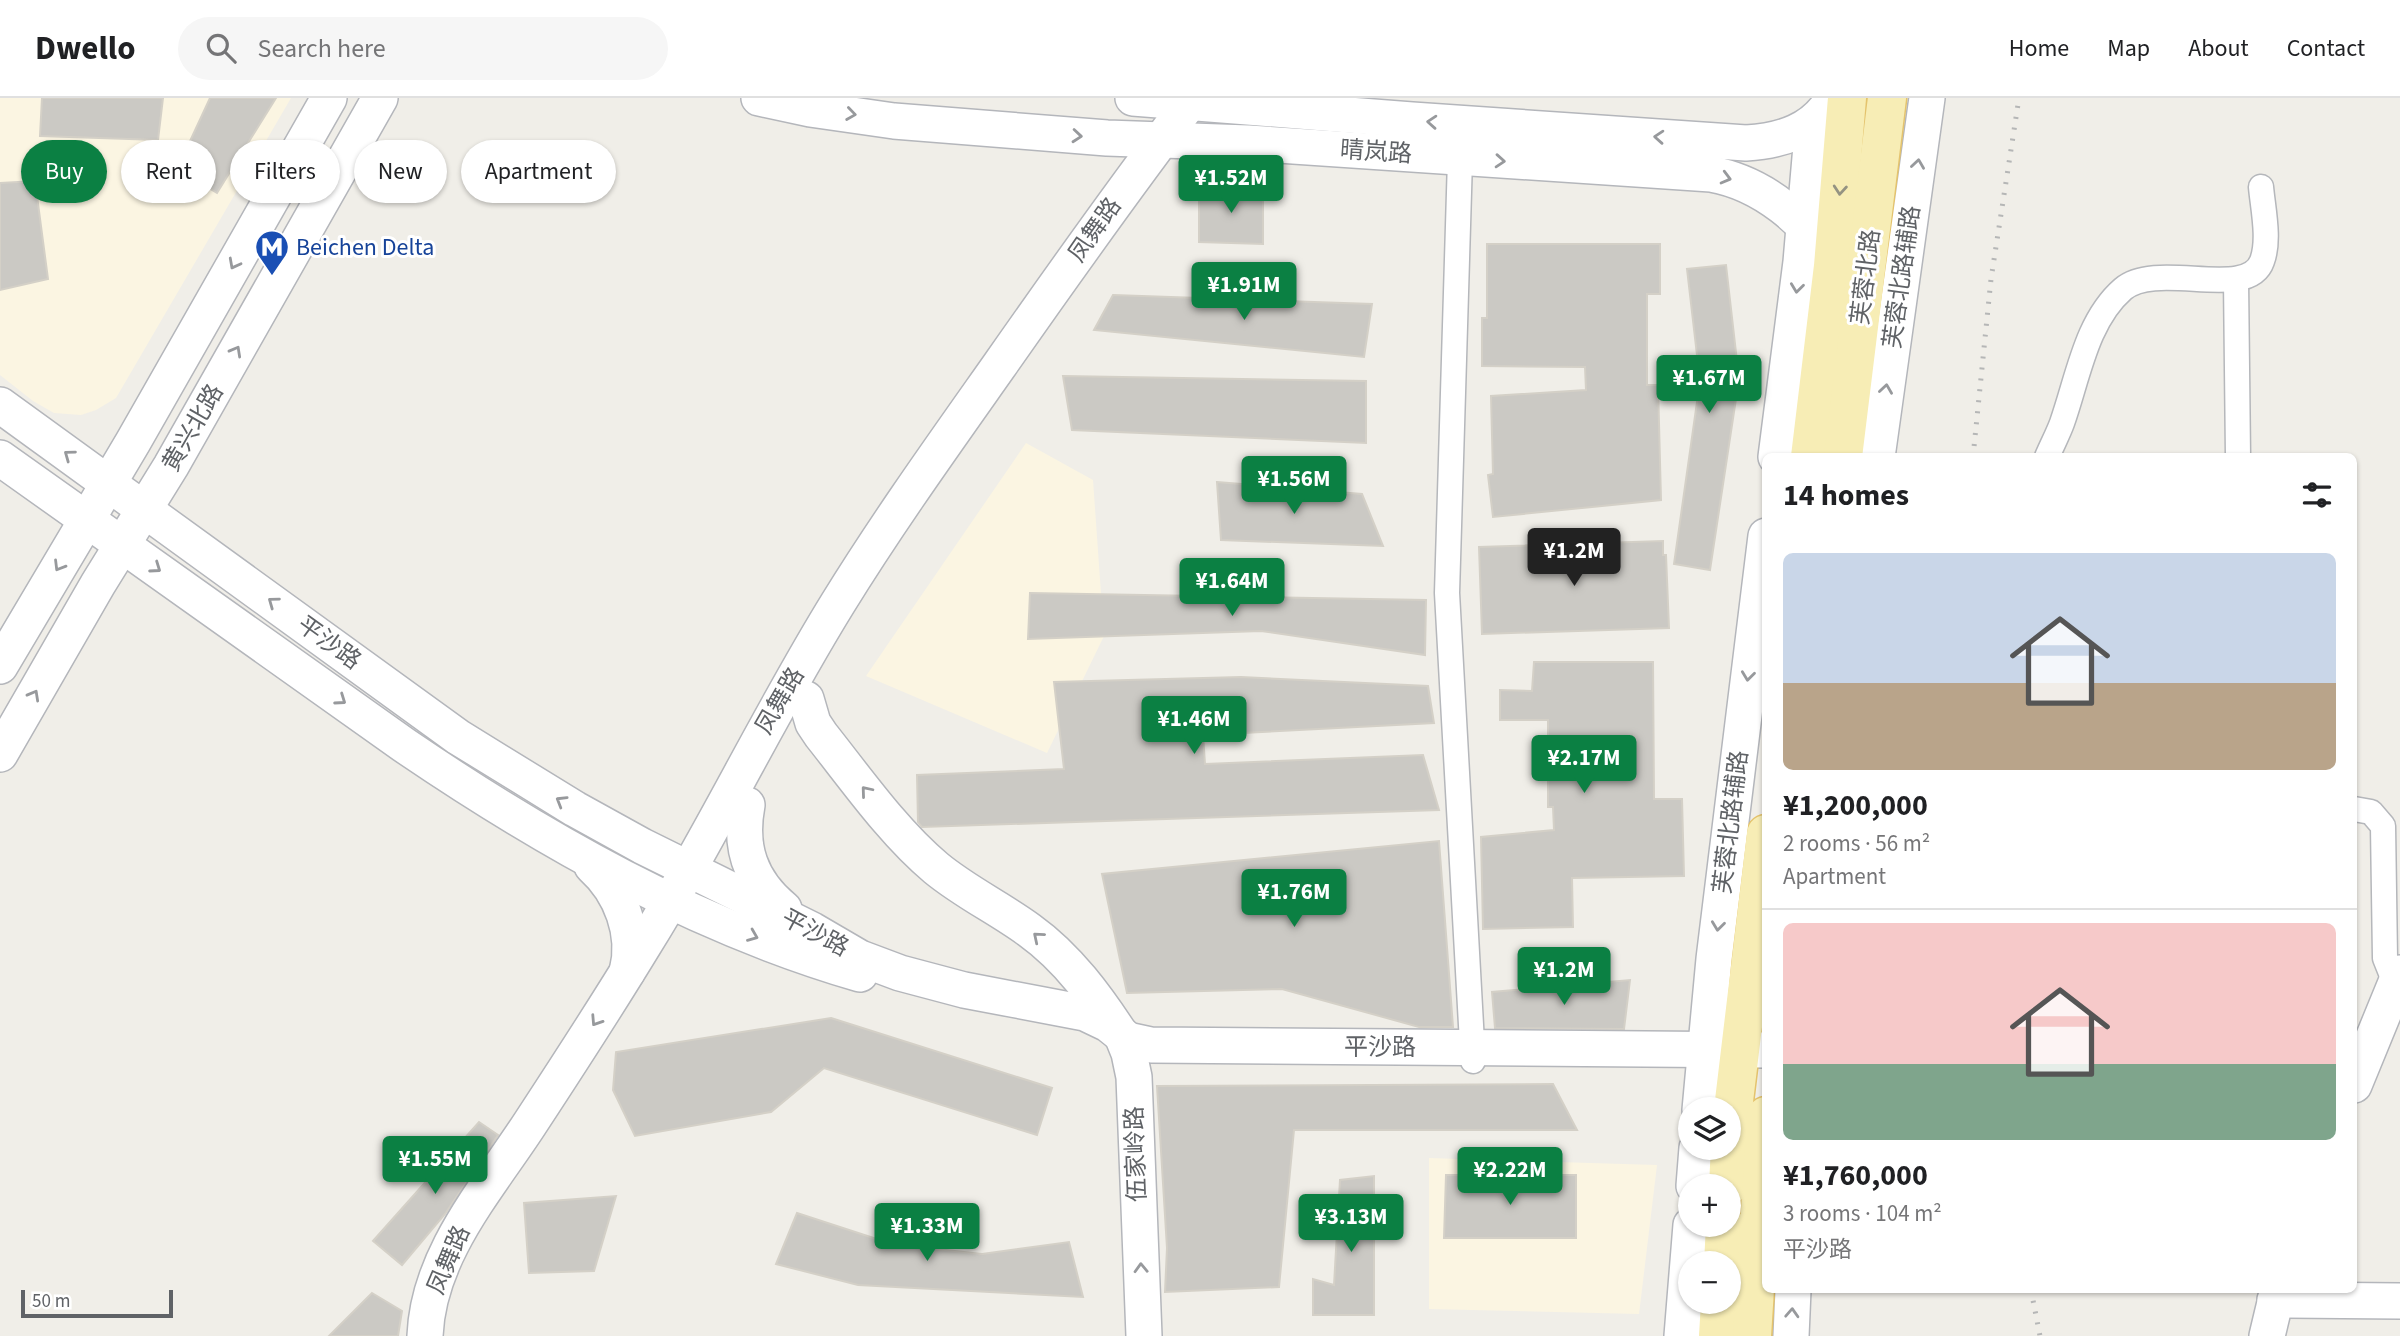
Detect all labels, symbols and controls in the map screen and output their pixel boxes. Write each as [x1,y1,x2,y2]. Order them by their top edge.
search box [178,17,668,80]
text: Dwello [35,25,136,72]
icon: search [202,29,240,67]
text: Search here [258,30,386,67]
text: Home [2009,31,2069,66]
text: Map [2107,31,2150,66]
text: About [2188,31,2249,66]
text: Contact [2287,31,2365,66]
one-way arrow [845,107,856,122]
one-way arrow [1426,114,1437,129]
one-way arrow [1072,128,1083,143]
one-way arrow [1653,130,1664,145]
street label: 晴岚路 [1339,132,1413,172]
chip: Buy [21,140,107,203]
chip: Rent [121,140,216,203]
chip: Filters [230,140,340,203]
chip: New [354,140,447,203]
chip: Apartment [461,140,616,203]
one-way arrow [1494,153,1505,168]
pin: ¥1.52M [1174,156,1288,215]
one-way arrow [1910,158,1925,170]
text: ¥1.52M [1194,161,1268,194]
one-way arrow [1720,170,1732,184]
one-way arrow [1833,185,1848,196]
street label: 凤舞路 [1060,190,1130,270]
street label: 芙蓉北路辅路 [1875,203,1929,351]
street label: 芙蓉北路 [1843,227,1889,327]
metro station icon: Beichen Delta [253,228,291,277]
place label: Beichen Delta [296,230,434,265]
one-way arrow [229,256,243,269]
pin: ¥1.91M [1187,262,1301,322]
text: ¥1.91M [1207,268,1281,301]
one-way arrow [1790,283,1805,294]
one-way arrow [228,346,241,358]
pin: ¥1.67M [1652,356,1766,415]
text: ¥1.67M [1672,361,1746,394]
street label: 黄兴北路 [154,378,232,478]
one-way arrow [1879,383,1894,395]
one-way arrow [64,451,77,464]
pin: ¥1.56M [1237,456,1351,516]
text: ¥1.56M [1257,462,1331,495]
text: 14 homes [1783,474,1909,517]
icon: filters [2298,476,2336,514]
pin: ¥1.2M [1525,528,1623,588]
text: ¥1.2M [1544,534,1604,567]
one-way arrow [54,559,67,572]
pin: ¥1.64M [1175,559,1289,618]
one-way arrow [148,560,161,572]
text: ¥1.64M [1195,564,1269,597]
one-way arrow [268,598,281,611]
icon: home [1997,598,2123,724]
street label: 平沙路 [290,608,368,678]
street label: 凤舞路 [747,661,813,741]
one-way arrow [1741,670,1756,682]
one-way arrow [26,689,39,702]
one-way arrow [333,692,346,704]
pin: ¥1.46M [1137,696,1251,756]
text: ¥1.46M [1157,702,1231,735]
pin: ¥2.17M [1527,736,1641,795]
text: ¥2.17M [1547,741,1621,774]
street label: 芙蓉北路辅路 [1705,748,1757,896]
text: ¥1,200,000 [1783,784,1928,827]
one-way arrow [862,786,874,799]
one-way arrow [556,796,569,809]
text: 2 rooms · 56 m² [1783,827,1930,860]
text: Apartment [1783,860,1886,893]
pin: ¥1.76M [1237,870,1351,929]
text: ¥1.76M [1257,875,1331,908]
street label: 平沙路 [775,901,855,965]
one-way arrow [1711,921,1726,932]
one-way arrow [746,928,758,942]
one-way arrow [1033,933,1046,945]
pin: ¥1.2M [1515,948,1613,1007]
text: ¥1.2M [1534,953,1594,986]
icon: home [1997,969,2123,1095]
one-way arrow [591,1014,604,1027]
street label: 平沙路 [1344,1030,1416,1065]
map controls [1678,1097,1741,1314]
button: layers [1678,1097,1741,1160]
street label: 伍家岭路 [1117,1105,1155,1203]
pin: ¥1.55M [378,1136,492,1196]
text: ¥1.55M [398,1142,472,1175]
pin: ¥2.22M [1453,1148,1567,1207]
text: ¥2.22M [1473,1153,1547,1186]
text: ¥1,760,000 [1783,1154,1928,1197]
button: + [1678,1174,1741,1237]
pin: ¥3.13M [1294,1194,1408,1254]
text: 3 rooms · 104 m² [1783,1197,1942,1230]
text: ¥3.13M [1314,1200,1388,1233]
pin: ¥1.33M [870,1204,984,1263]
text: ¥1.33M [890,1209,964,1242]
street label: 凤舞路 [419,1220,479,1300]
text: 平沙路 [1783,1233,1852,1266]
button: − [1678,1251,1741,1314]
one-way arrow [1134,1262,1149,1273]
scale bar [21,1287,173,1319]
text: 50 m [32,1288,70,1315]
one-way arrow [1784,1307,1799,1318]

